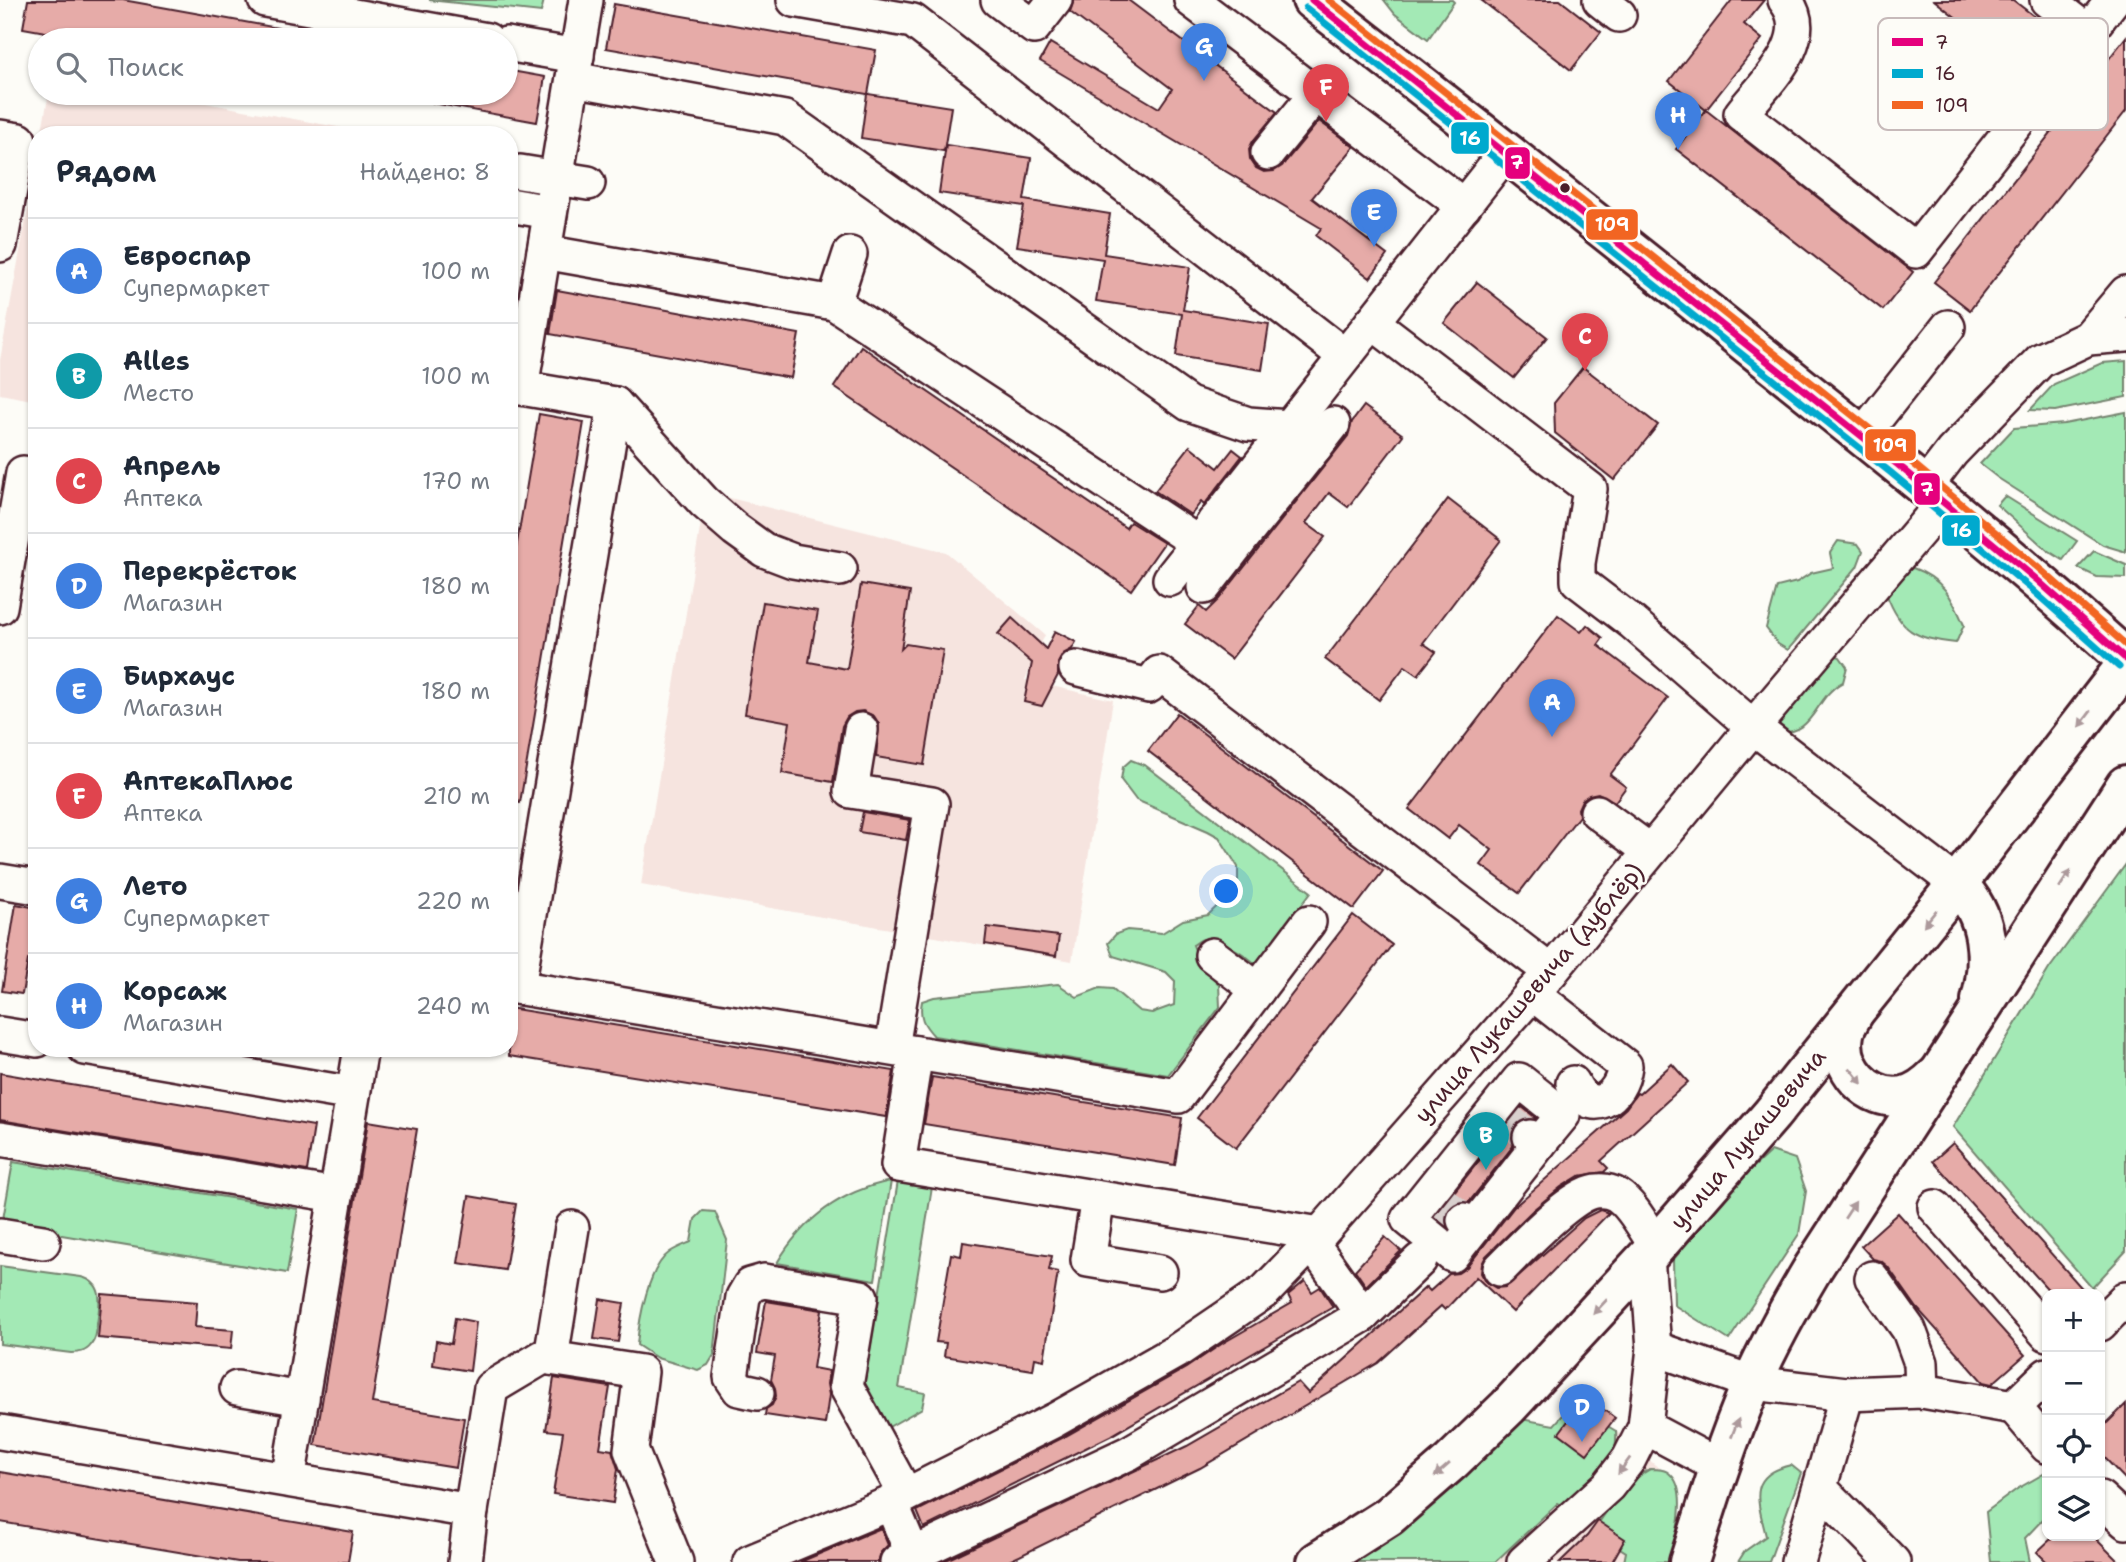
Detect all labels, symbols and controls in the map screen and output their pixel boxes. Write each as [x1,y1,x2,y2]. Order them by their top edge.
legend [1878,18,2108,130]
pin: G [1181,23,1227,81]
search box [28,28,518,105]
text: 7 [1935,30,1948,55]
icon: search [52,48,90,86]
text: Поиск [108,49,184,84]
text: 16 [1935,61,1956,86]
pin: F [1303,64,1349,122]
pin: H [1655,92,1701,150]
text: 109 [1935,93,1969,118]
line badge: 16 [1450,121,1490,155]
text: 16 [1459,126,1481,151]
line badge: 7 [1504,146,1531,180]
text: 7 [1510,150,1524,175]
text: Рядом [56,151,156,192]
text: Найдено: 8 [360,157,490,187]
unlabelled marker [1558,181,1572,195]
pin: E [1351,189,1397,247]
line badge: 109 [1585,208,1639,241]
text: 109 [1595,212,1629,237]
text: Евроспар [123,238,251,273]
text: A [70,256,88,286]
text: 100 m [421,256,490,286]
text: Супермаркет [123,273,270,303]
pin: C [1562,313,1608,371]
text: Alles [123,343,190,378]
text: B [72,361,86,391]
text: 100 m [421,361,490,391]
text: Место [123,378,194,408]
line badge: 109 [1864,428,1917,462]
text: 109 [1873,433,1907,458]
text: Апрель [123,448,221,483]
text: C [72,466,86,496]
text: 170 m [422,466,490,496]
line badge: 7 [1913,472,1941,506]
text: 7 [1920,477,1934,502]
text: Аптека [123,483,203,513]
line badge: 16 [1941,514,1981,547]
text: 16 [1950,518,1972,543]
text: Перекрёсток [123,553,297,588]
text: D [71,571,87,601]
text: 180 m [421,571,490,601]
text: Магазин [123,588,223,618]
text: Бирхаус [123,658,235,693]
text: E [71,676,87,706]
text: 180 m [421,676,490,706]
pin: A [1529,679,1575,737]
text: Магазин [123,693,223,723]
one-way arrow [2078,710,2092,728]
text: АптекаПлюс [123,763,293,798]
text: F [72,781,86,811]
text: 210 m [422,781,490,811]
text: Аптека [123,798,203,828]
street label: улица Лукашевича (дублёр) [1407,856,1651,1130]
text: Лето [123,868,188,903]
one-way arrow [2058,869,2071,889]
your location [1209,874,1243,908]
text: G [70,886,88,916]
text: 220 m [416,886,490,916]
text: Супермаркет [123,903,270,933]
one-way arrow [1923,910,1938,927]
text: Корсаж [123,973,227,1008]
text: H [71,991,87,1021]
text: 240 m [416,991,490,1021]
text: Магазин [123,1008,223,1038]
street label: улица Лукашевича [1663,1042,1833,1236]
one-way arrow [1848,1067,1863,1085]
pin: B [1463,1112,1509,1170]
one-way arrow [1843,1201,1856,1220]
map controls [2042,1289,2105,1541]
button: + [2042,1289,2105,1352]
one-way arrow [1593,1298,1609,1315]
button: − [2042,1352,2105,1415]
pin: D [1559,1384,1605,1442]
button: locate [2042,1415,2105,1478]
one-way arrow [1729,1417,1740,1438]
one-way arrow [1617,1456,1631,1475]
one-way arrow [1433,1462,1451,1478]
button: layers [2042,1478,2105,1541]

